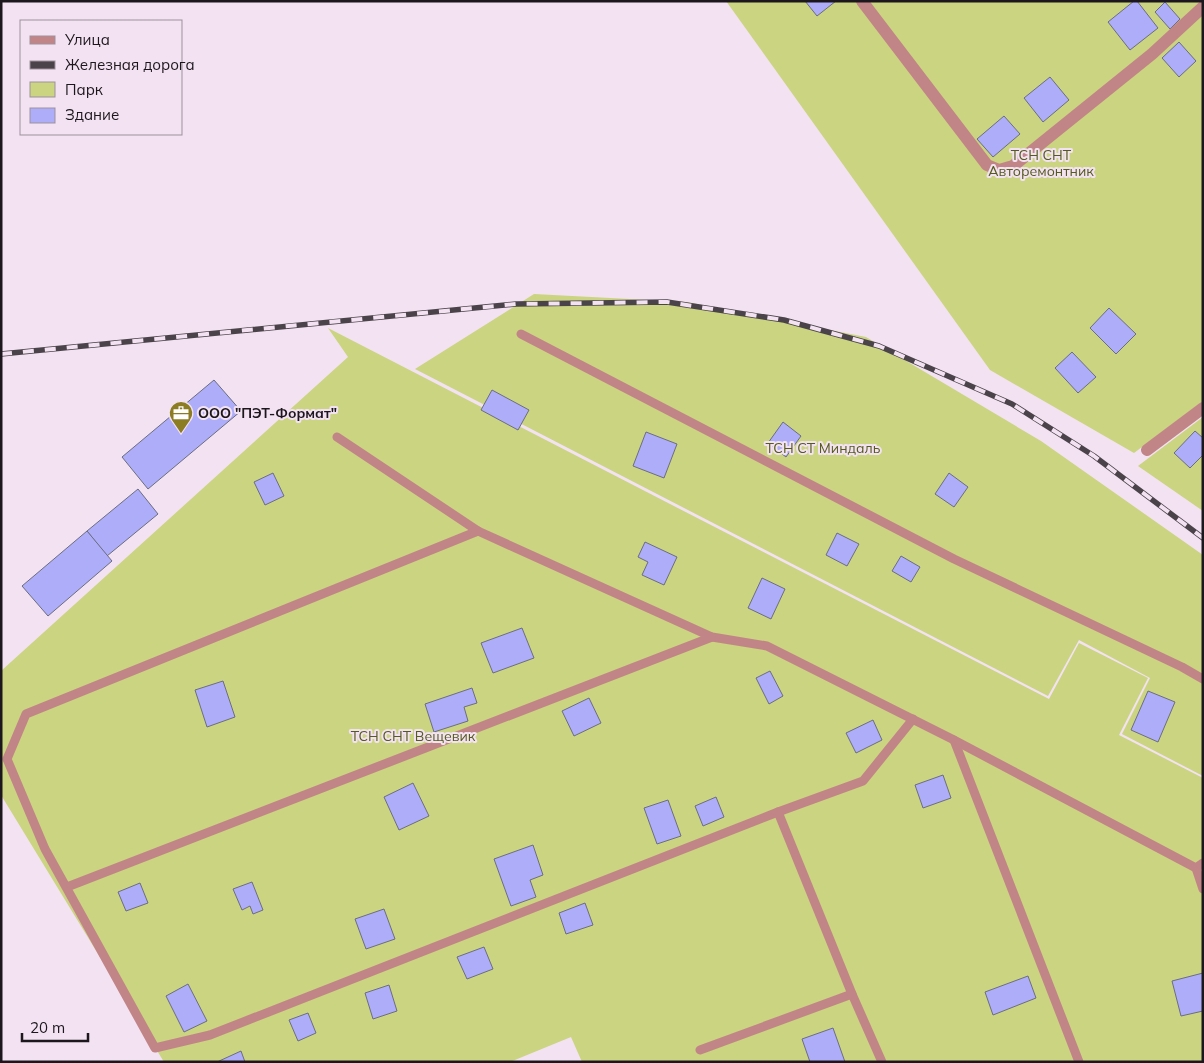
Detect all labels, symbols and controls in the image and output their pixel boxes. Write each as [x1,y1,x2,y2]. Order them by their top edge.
legend [20,20,182,135]
text: Улица [64,30,110,49]
text: Железная дорога [65,55,195,74]
text: Парк [65,80,104,99]
text: Здание [65,105,119,124]
park label: ТСН СНТ Авторемонтник [988,146,1094,180]
office icon: ООО "ПЭТ-Формат" [168,400,194,434]
place label: ООО "ПЭТ-Формат" [198,404,337,422]
park label: ТСН СТ Миндаль [765,439,881,457]
park label: ТСН СНТ Вещевик [351,727,476,745]
scale bar [22,1010,89,1042]
text: 20 m [30,1018,65,1037]

